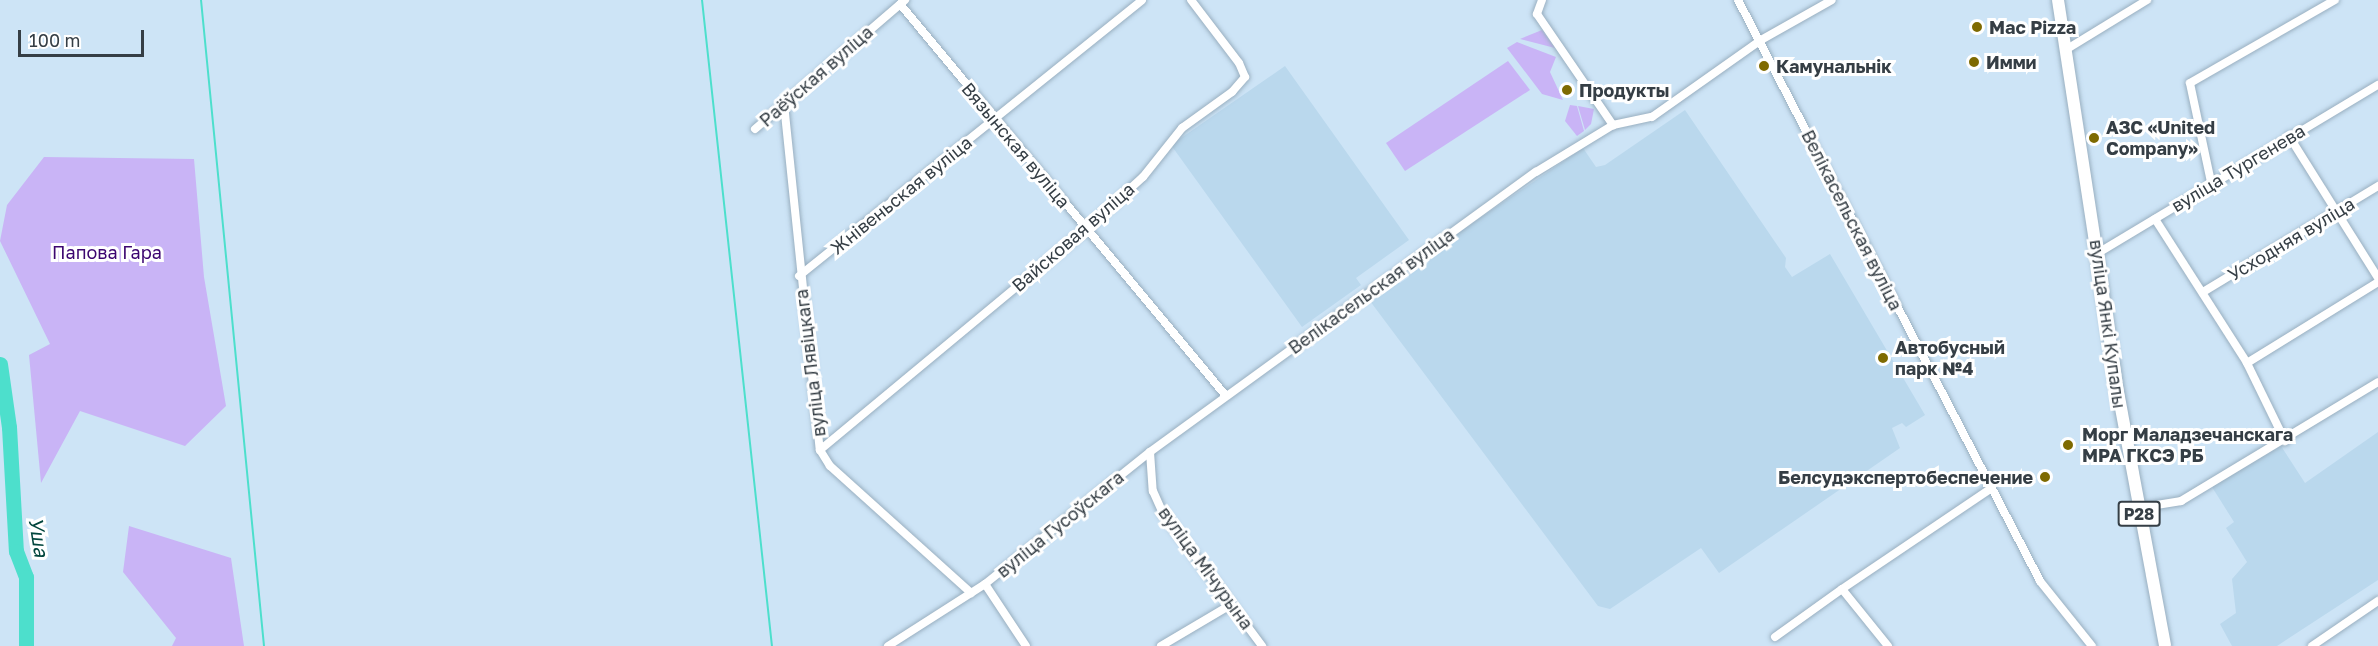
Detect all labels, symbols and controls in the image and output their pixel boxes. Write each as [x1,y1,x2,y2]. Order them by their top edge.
place label: Mac Pizza [1989,16,2076,38]
scale bar [21,18,147,56]
marker: Mac Pizza [1970,20,1984,34]
street label: Раёўская вуліца [755,21,877,131]
text: 100 m [29,29,80,51]
place label: Имми [1986,51,2037,73]
place label: Камунальнік [1776,55,1892,77]
marker: Имми [1967,55,1981,69]
marker: Камунальнік [1757,59,1771,73]
street label: Вязынская вуліца [957,78,1075,212]
place label: Продукты [1579,79,1670,101]
marker: Продукты [1560,83,1574,97]
place label: АЗС «United Company» [2106,117,2215,160]
street label: вуліца Тургенева [2167,120,2309,216]
street label: Велікасельская вуліца [1797,126,1907,314]
street label: Жнівеньская вуліца [826,131,976,259]
marker: АЗС «United Company» [2087,131,2101,145]
street label: Вайсковая вуліца [1007,178,1139,296]
street label: Усходняя вуліца [2224,193,2358,285]
street label: Велікасельская вуліца [1284,224,1458,358]
street label: вуліца Янкі Купалы [2085,238,2131,410]
park label: Папова Гара [52,241,162,263]
street label: вуліца Лявіцкага [790,288,830,438]
place label: Автобусный парк №4 [1895,337,2005,380]
marker: Автобусный парк №4 [1876,351,1890,365]
place label: Морг Маладзечанскага МРА ГКСЭ РБ [2082,424,2293,466]
marker: Морг Маладзечанскага МРА ГКСЭ РБ [2059,436,2077,454]
street label: вуліца Гусоўскага [992,466,1128,582]
place label: Белсудэкспертобеспечение [1778,466,2033,488]
marker: Белсудэкспертобеспечение [2038,470,2052,484]
road number: Р28 [2116,501,2162,527]
street label: вуліца Мічурына [1154,502,1258,634]
water label: Уша [24,515,54,559]

